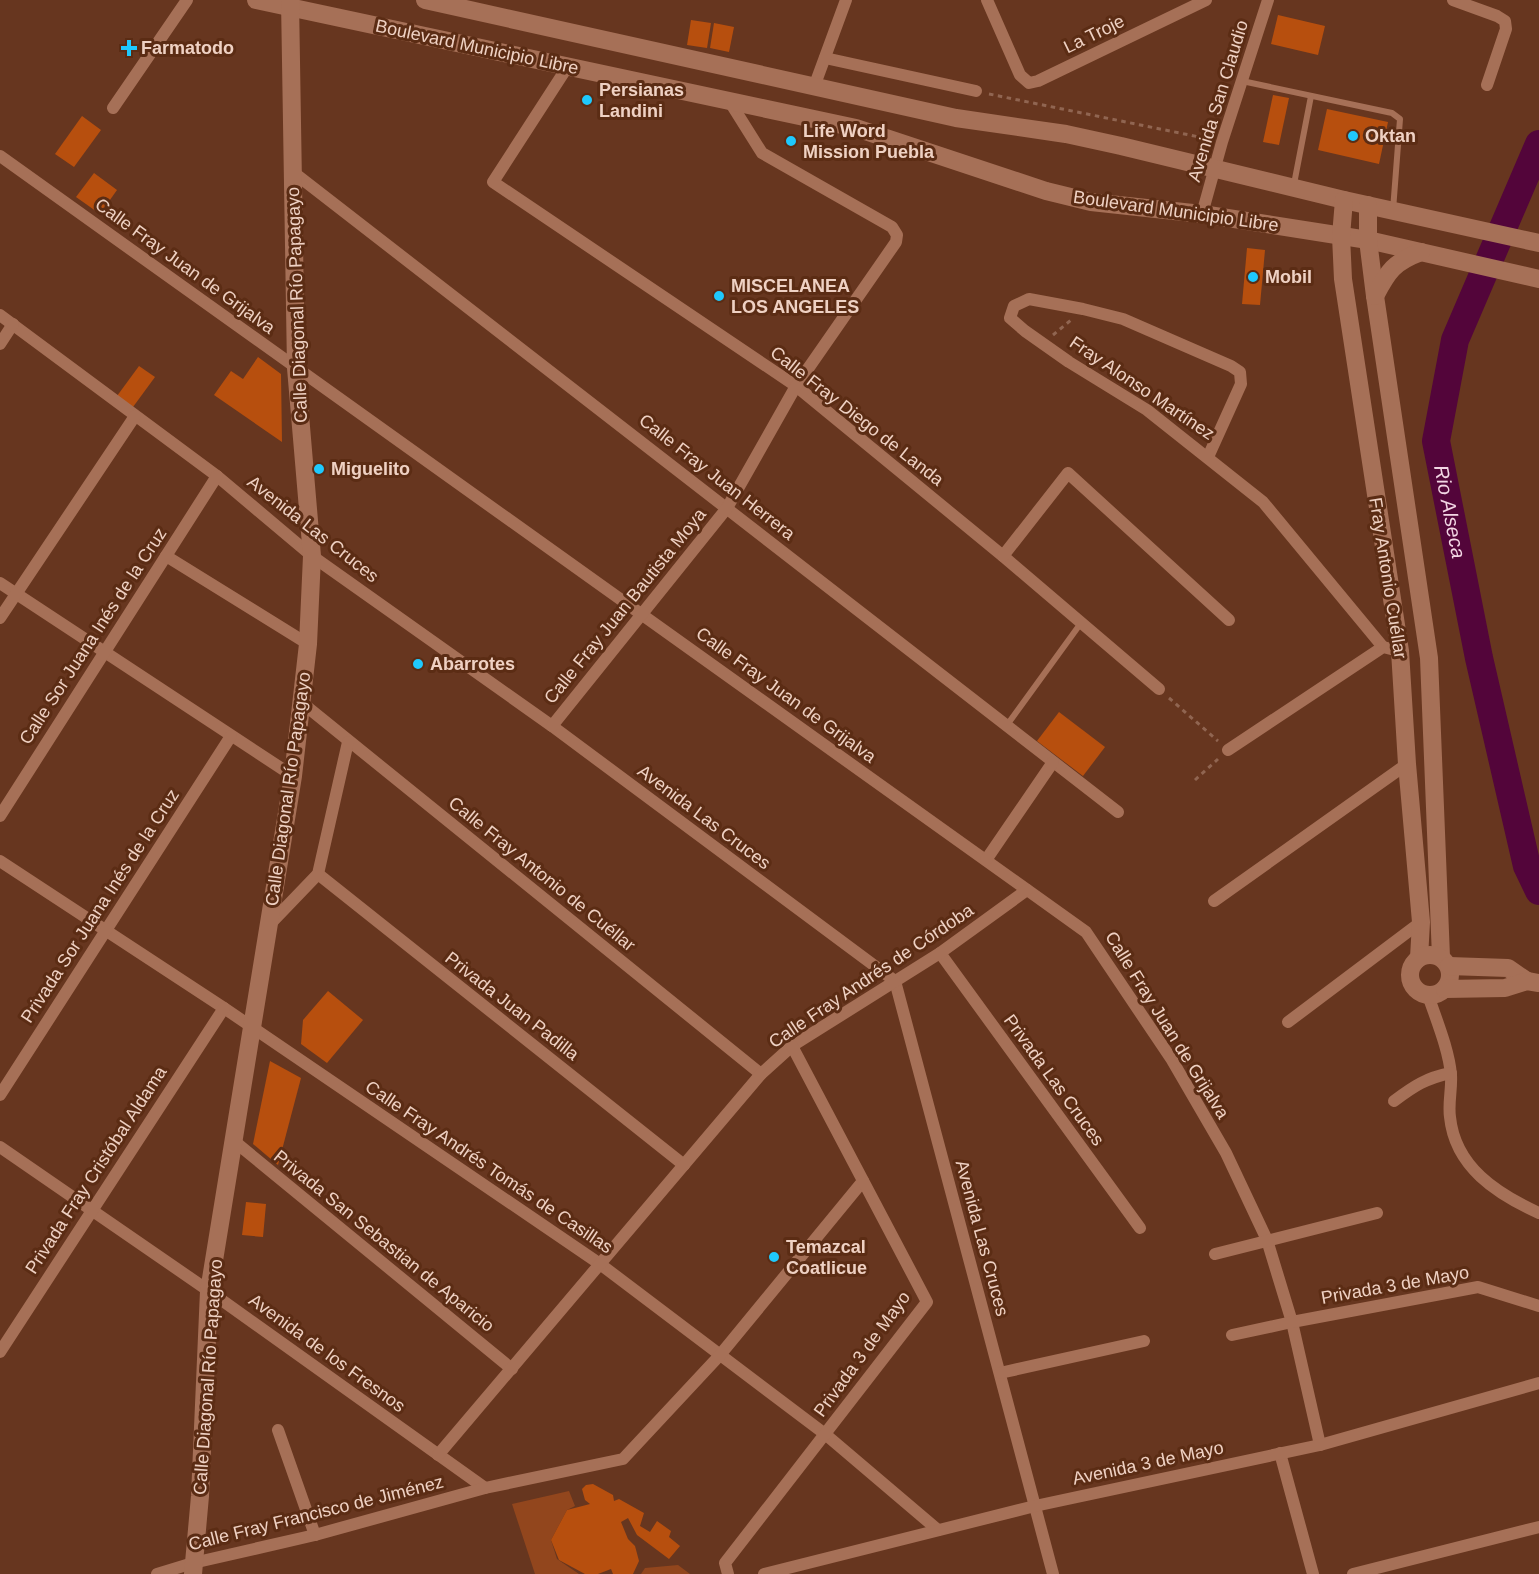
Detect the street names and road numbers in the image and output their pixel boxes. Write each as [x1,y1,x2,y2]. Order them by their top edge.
street label: La Troje [1060,11,1128,57]
street label: Boulevard Municipio Libre [374,16,580,78]
street label: Avenida San Claudio [1184,18,1252,184]
street label: Calle Diagonal Río Papagayo [283,187,311,423]
street label: Boulevard Municipio Libre [1072,187,1280,235]
street label: Calle Fray Juan de Grijalva [91,194,279,338]
street label: Fray Alonso Martínez [1066,332,1218,444]
street label: Calle Fray Diego de Landa [766,342,948,490]
street label: Calle Fray Juan Herrera [635,410,800,545]
street label: Avenida Las Cruces [244,472,382,586]
street label: Fray Antonio Cuéllar [1365,496,1411,660]
street label: Calle Fray Juan Bautista Moya [540,504,711,708]
street label: Calle Sor Juana Inés de la Cruz [15,524,171,748]
street label: Calle Fray Juan de Grijalva [692,623,880,767]
street label: Calle Diagonal Río Papagayo [262,671,314,907]
street label: Avenida Las Cruces [634,761,774,873]
street label: Privada Sor Juana Inés de la Cruz [17,786,183,1026]
street label: Calle Fray Antonio de Cuéllar [445,793,639,955]
street label: Calle Fray Andrés de Córdoba [765,899,978,1052]
street label: Calle Fray Juan de Grijalva [1101,928,1234,1123]
street label: Privada Juan Padilla [441,948,584,1065]
street label: Privada Las Cruces [1000,1011,1108,1149]
street label: Privada Fray Cristóbal Aldama [21,1062,171,1277]
street label: Calle Fray Andrés Tomás de Casillas [362,1077,616,1257]
street label: Privada San Sebastian de Aparicio [270,1146,498,1336]
street label: Avenida Las Cruces [952,1158,1012,1318]
street label: Calle Diagonal Río Papagayo [190,1259,226,1495]
street label: Privada 3 de Mayo [1319,1262,1471,1308]
street label: Privada 3 de Mayo [810,1287,914,1421]
street label: Avenida de los Fresnos [245,1290,409,1416]
street label: Avenida 3 de Mayo [1071,1437,1225,1489]
street label: Calle Fray Francisco de Jiménez [186,1472,446,1554]

